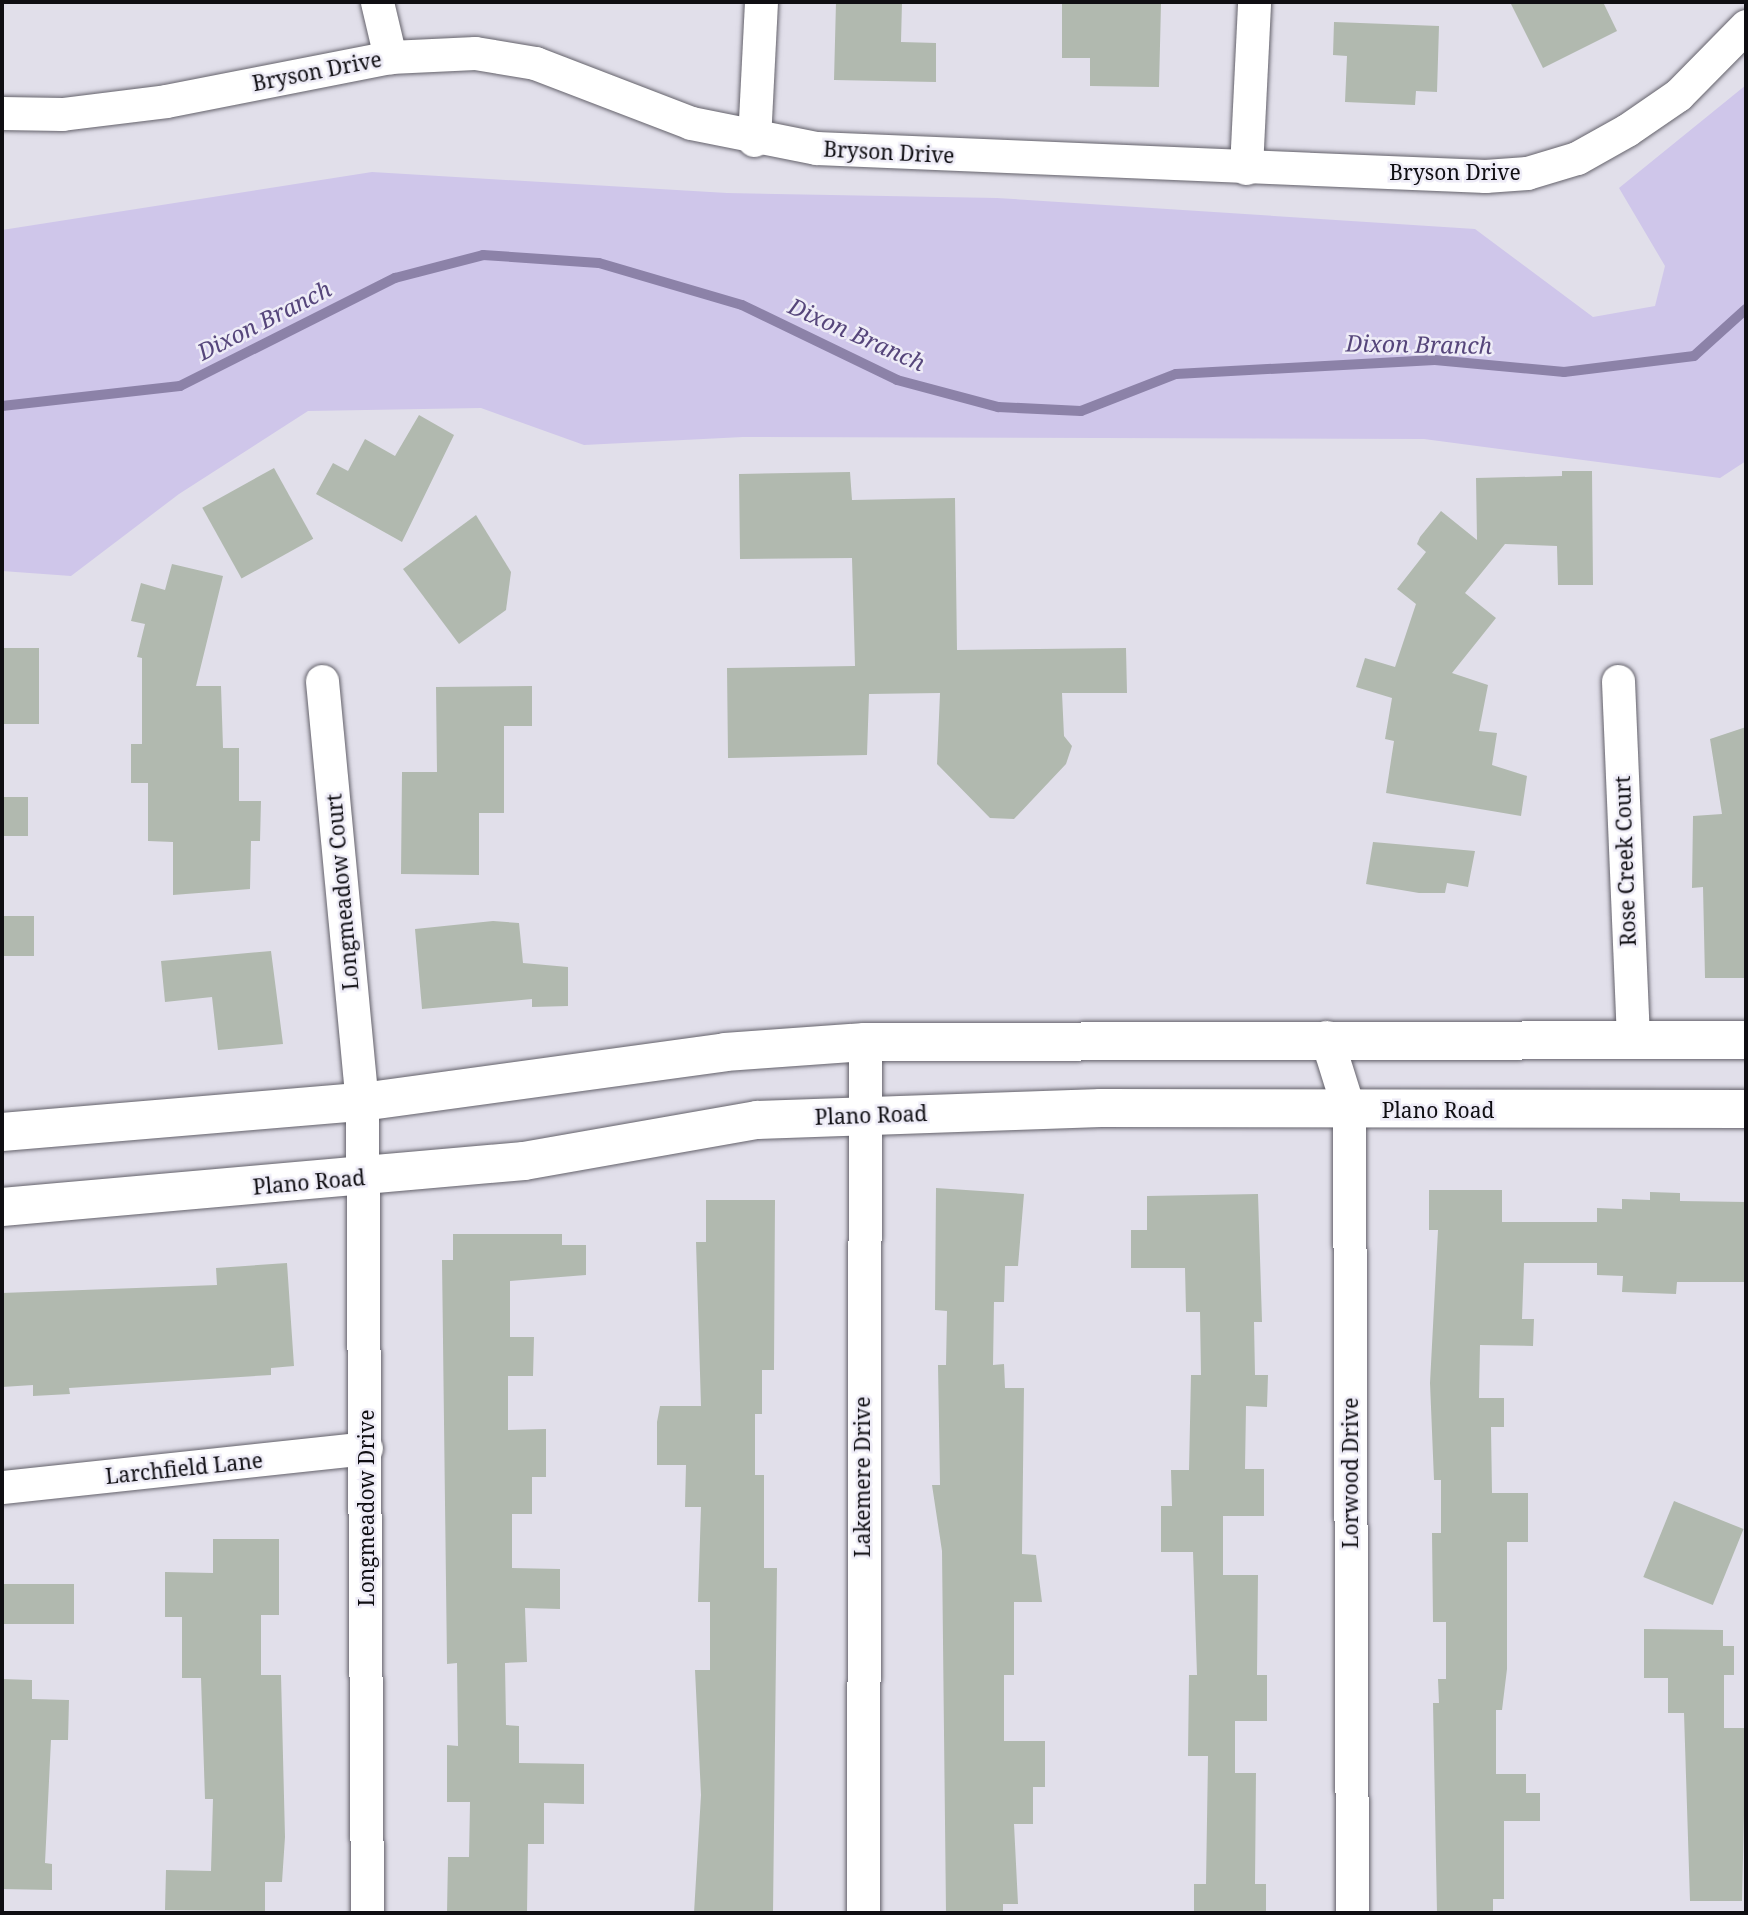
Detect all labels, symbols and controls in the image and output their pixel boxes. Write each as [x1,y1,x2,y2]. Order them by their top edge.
street label: Bryson Drive [250,46,384,96]
street label: Bryson Drive [823,136,955,168]
street label: Bryson Drive [1389,159,1521,185]
water label: Dixon Branch [192,274,336,366]
water label: Dixon Branch [784,292,930,376]
water label: Dixon Branch [1345,329,1493,359]
street label: Rose Creek Court [1609,775,1641,947]
street label: Longmeadow Court [321,793,363,991]
street label: Plano Road [1382,1097,1494,1123]
street label: Plano Road [814,1100,928,1130]
street label: Plano Road [252,1165,366,1199]
street label: Lakemere Drive [849,1397,875,1557]
street label: Lorwood Drive [1337,1397,1363,1549]
street label: Longmeadow Drive [353,1410,379,1606]
street label: Larchfield Lane [104,1447,264,1489]

